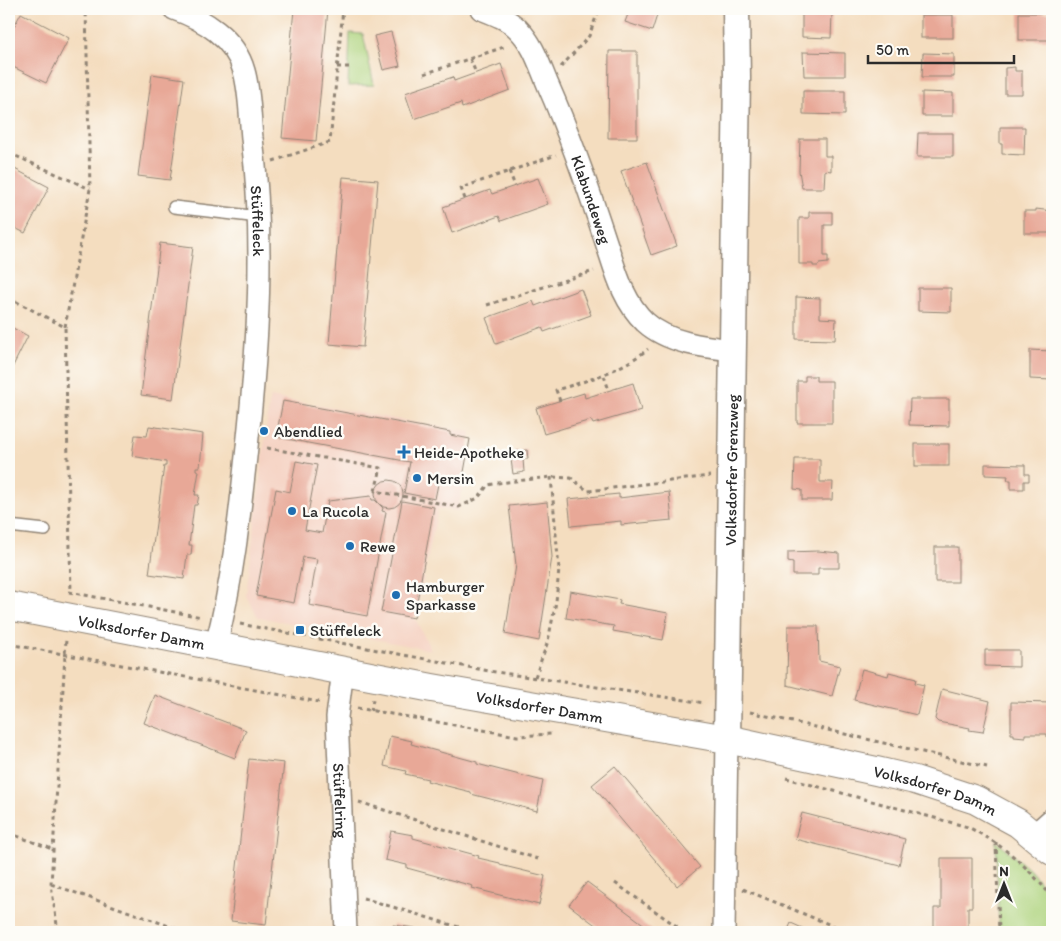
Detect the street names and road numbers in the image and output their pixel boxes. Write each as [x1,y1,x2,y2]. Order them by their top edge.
street label: Klabundeweg [567,153,615,247]
street label: Stüffeleck [247,185,268,257]
street label: Volksdorfer Grenzweg [721,393,742,546]
street label: Volksdorfer Damm [76,611,207,654]
street label: Volksdorfer Damm [474,687,605,728]
street label: Volksdorfer Damm [872,762,1001,820]
street label: Stüffelring [329,763,351,839]

